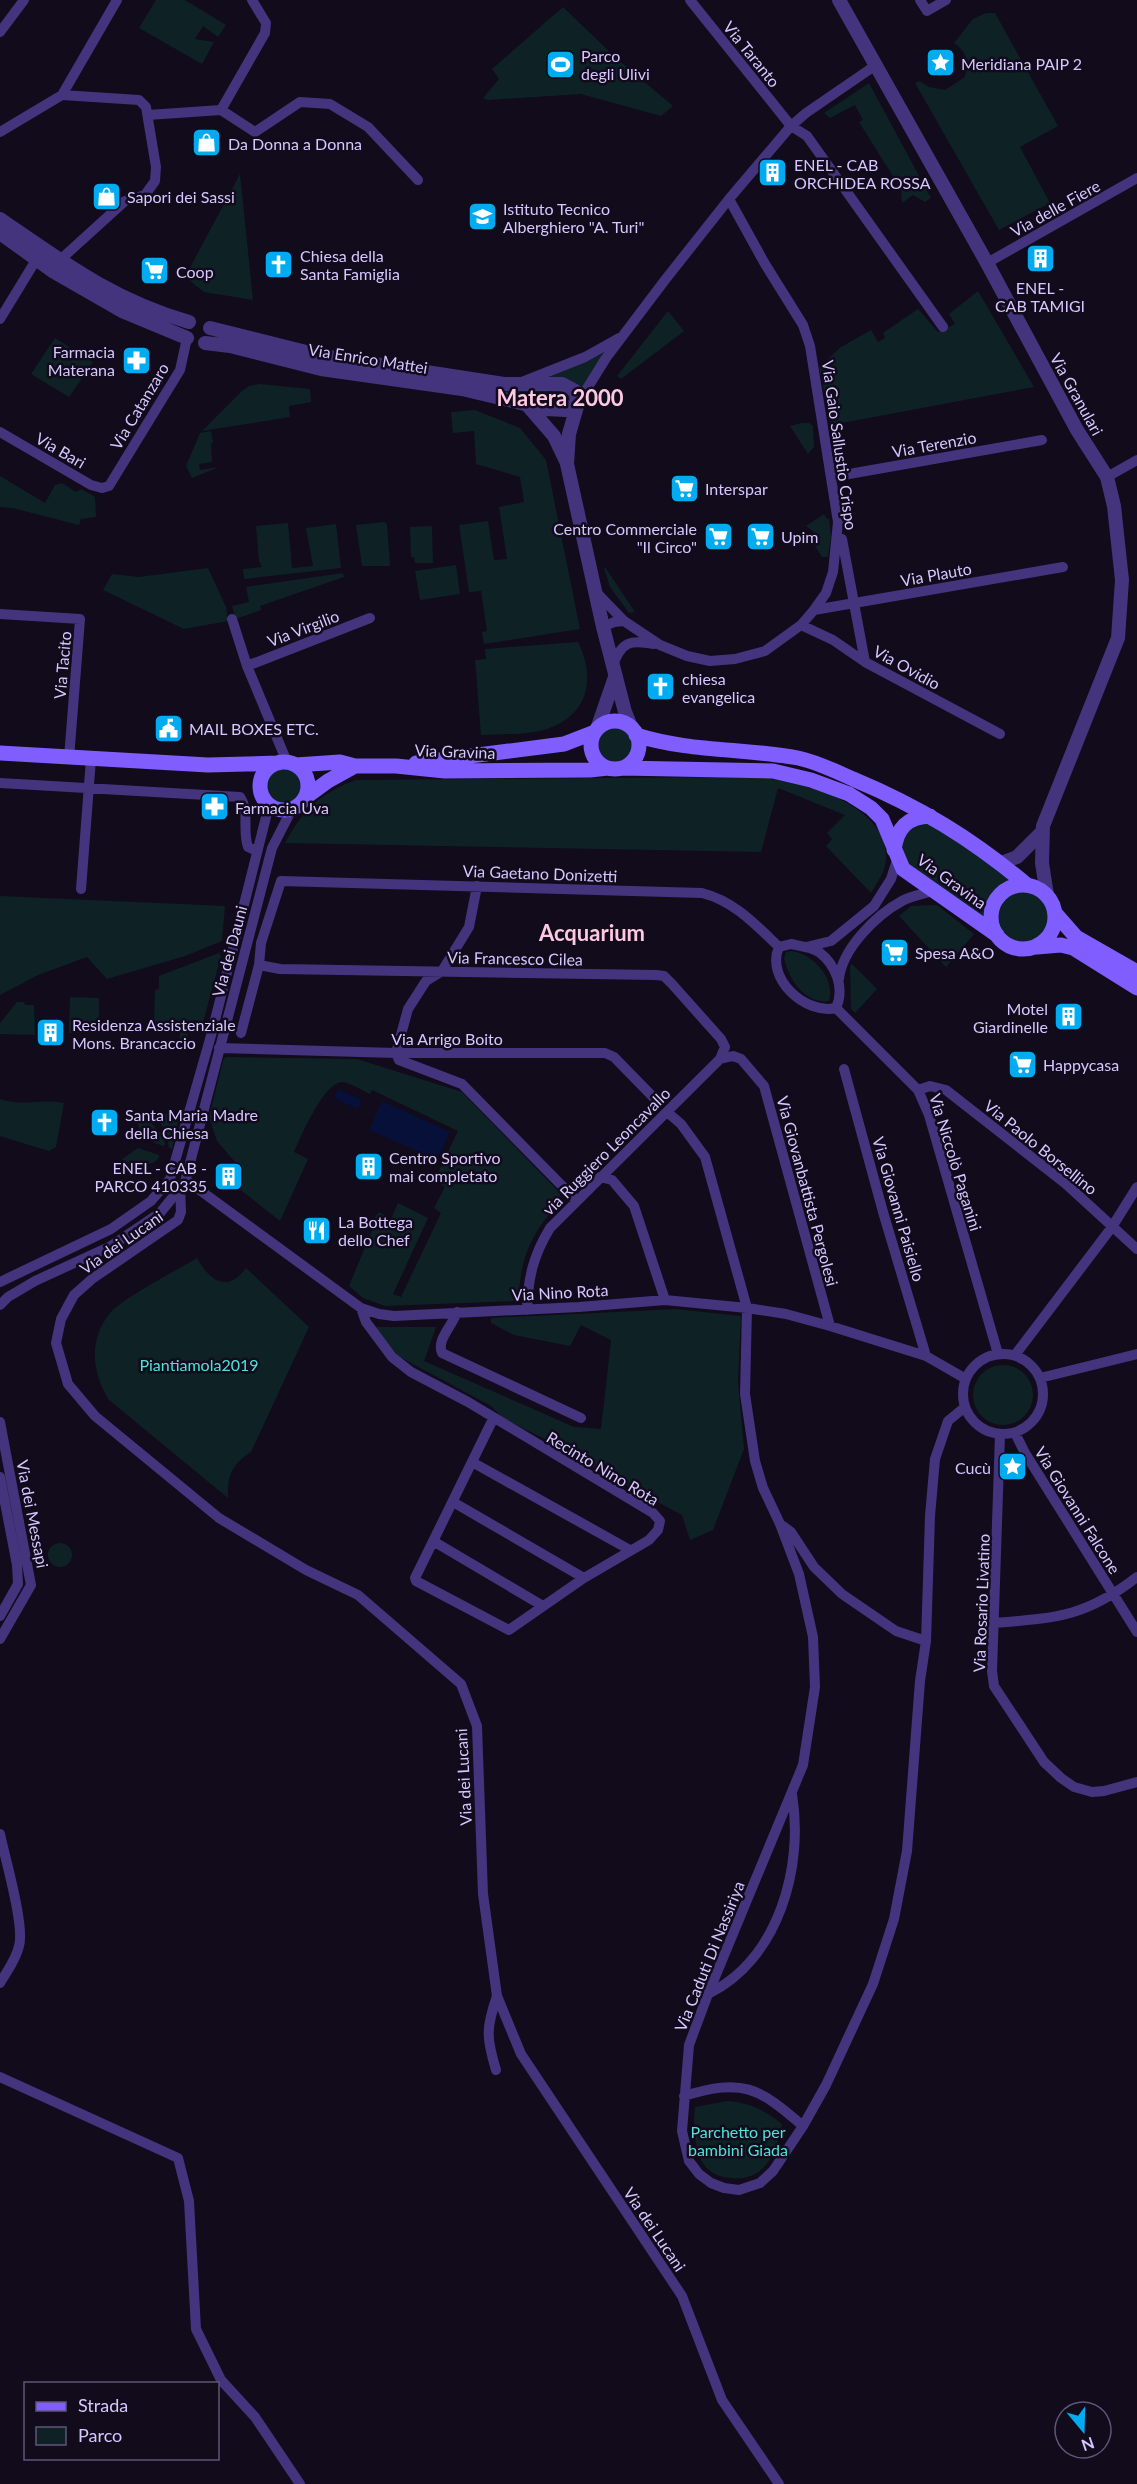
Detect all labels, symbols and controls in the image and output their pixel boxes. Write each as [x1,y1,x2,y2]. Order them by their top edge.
street label: Via Taranto [720,17,784,91]
place label: Parco degli Ulivi [581,46,650,83]
place icon: Meridiana PAIP 2 [924,47,956,79]
sports icon: Parco degli Ulivi [544,48,576,80]
place label: Meridiana PAIP 2 [961,54,1082,73]
shop icon: Da Donna a Donna [191,127,223,159]
place label: Da Donna a Donna [228,134,362,153]
place label: ENEL - CAB ORCHIDEA ROSSA [794,155,931,192]
building icon: ENEL - CAB ORCHIDEA ROSSA [757,157,789,189]
street label: Via delle Fiere [1007,176,1103,240]
shop icon: Sapori dei Sassi [90,180,122,212]
place label: Sapori dei Sassi [127,187,235,206]
place label: Istituto Tecnico Alberghiero "A. Turi" [503,199,644,236]
school or university icon: Istituto Tecnico Alberghiero "A. Turi" [466,201,498,233]
building icon: ENEL - CAB TAMIGI [1024,243,1056,275]
place label: Chiesa della Santa Famiglia [300,246,400,283]
church icon: Chiesa della Santa Famiglia [263,248,295,280]
supermarket icon: Coop [139,255,171,287]
place label: Coop [176,262,214,281]
place label: ENEL - CAB TAMIGI [995,278,1085,315]
street label: Via Enrico Mattei [307,339,429,377]
place label: Farmacia Materana [48,342,115,379]
pharmacy icon: Farmacia Materana [120,344,152,376]
street label: Via Granulari [1047,350,1107,438]
street label: Via Catanzaro [106,359,172,453]
street label: Via Gaio Sallustio Crispo [819,359,861,531]
district label: Matera 2000 [497,384,624,411]
street label: Via Terenzio [890,427,978,461]
street label: Via Bari [33,428,89,472]
supermarket icon: Interspar [668,472,700,504]
place label: Interspar [705,479,768,498]
place label: Centro Commerciale "Il Circo" [553,519,697,556]
supermarket icon: Upim [744,520,776,552]
supermarket icon: Centro Commerciale "Il Circo" [702,521,734,553]
place label: Upim [781,527,819,546]
street label: Via Plauto [899,558,973,590]
street label: Via Virgilio [264,606,342,650]
street label: Via Tacito [50,630,74,700]
street label: Via Ovidio [870,641,944,693]
place label: chiesa evangelica [682,669,755,706]
church icon: chiesa evangelica [645,671,677,703]
public building icon: MAIL BOXES ETC. [152,712,184,744]
place label: MAIL BOXES ETC. [189,719,319,738]
street label: Via Gravina [414,740,496,762]
pharmacy icon: Farmacia Uva [198,791,230,823]
place label: Farmacia Uva [235,798,329,817]
street label: Via Gravina [914,850,990,912]
street label: Via Gaetano Donizetti [462,861,618,885]
street label: Via dei Dauni [208,903,250,999]
district label: Acquarium [538,919,645,946]
supermarket icon: Spesa A&O [878,936,910,968]
place label: Spesa A&O [915,943,995,962]
street label: Via Francesco Cilea [447,947,583,969]
place label: Motel Giardinelle [973,999,1048,1036]
building icon: Motel Giardinelle [1053,1001,1085,1033]
place label: Residenza Assistenziale Mons. Brancaccio [72,1015,236,1052]
building icon: Residenza Assistenziale Mons. Brancaccio [35,1017,67,1049]
street label: Via Arrigo Boito [391,1029,503,1048]
supermarket icon: Happycasa [1006,1048,1038,1080]
place label: Happycasa [1043,1055,1119,1074]
street label: via Ruggiero Leoncavallo [538,1083,674,1219]
street label: Via Niccolò Paganini [926,1091,986,1233]
street label: Via Giovanbattista Pergolesi [773,1094,843,1288]
street label: Via Paolo Borsellino [981,1096,1101,1198]
place label: Santa Maria Madre della Chiesa [125,1105,258,1142]
church icon: Santa Maria Madre della Chiesa [88,1107,120,1139]
street label: Via Giovanni Paisiello [869,1134,929,1284]
place label: Centro Sportivo mai completato [389,1148,501,1185]
building icon: Centro Sportivo mai completato [352,1150,384,1182]
place label: ENEL - CAB - PARCO 410335 [94,1158,207,1195]
building icon: ENEL - CAB - PARCO 410335 [212,1160,244,1192]
street label: Via dei Lucani [76,1206,166,1278]
place label: La Bottega dello Chef [338,1212,413,1249]
restaurant icon: La Bottega dello Chef [301,1214,333,1246]
street label: Via Nino Rota [511,1280,609,1304]
park label: Piantiamola2019 [139,1355,259,1374]
street label: Recinto Nino Rota [544,1427,662,1509]
street label: Via Giovanni Falcone [1031,1443,1125,1577]
place icon: Cucù [996,1451,1028,1483]
street label: Via dei Messapi [13,1458,53,1570]
place label: Cucù [955,1458,991,1477]
street label: Via Rosario Livatino [969,1533,993,1673]
street label: Via dei Lucani [451,1728,475,1826]
street label: Via Caduti Di Nassiriya [670,1878,748,2034]
park label: Parchetto per bambini Giada [688,2122,788,2159]
street label: Via dei Lucani [620,2183,690,2275]
legend [24,2382,219,2460]
text: Strada [78,2394,128,2416]
north arrow [1053,2400,1113,2460]
text: Parco [78,2424,122,2446]
text: N [1079,2434,1097,2456]

